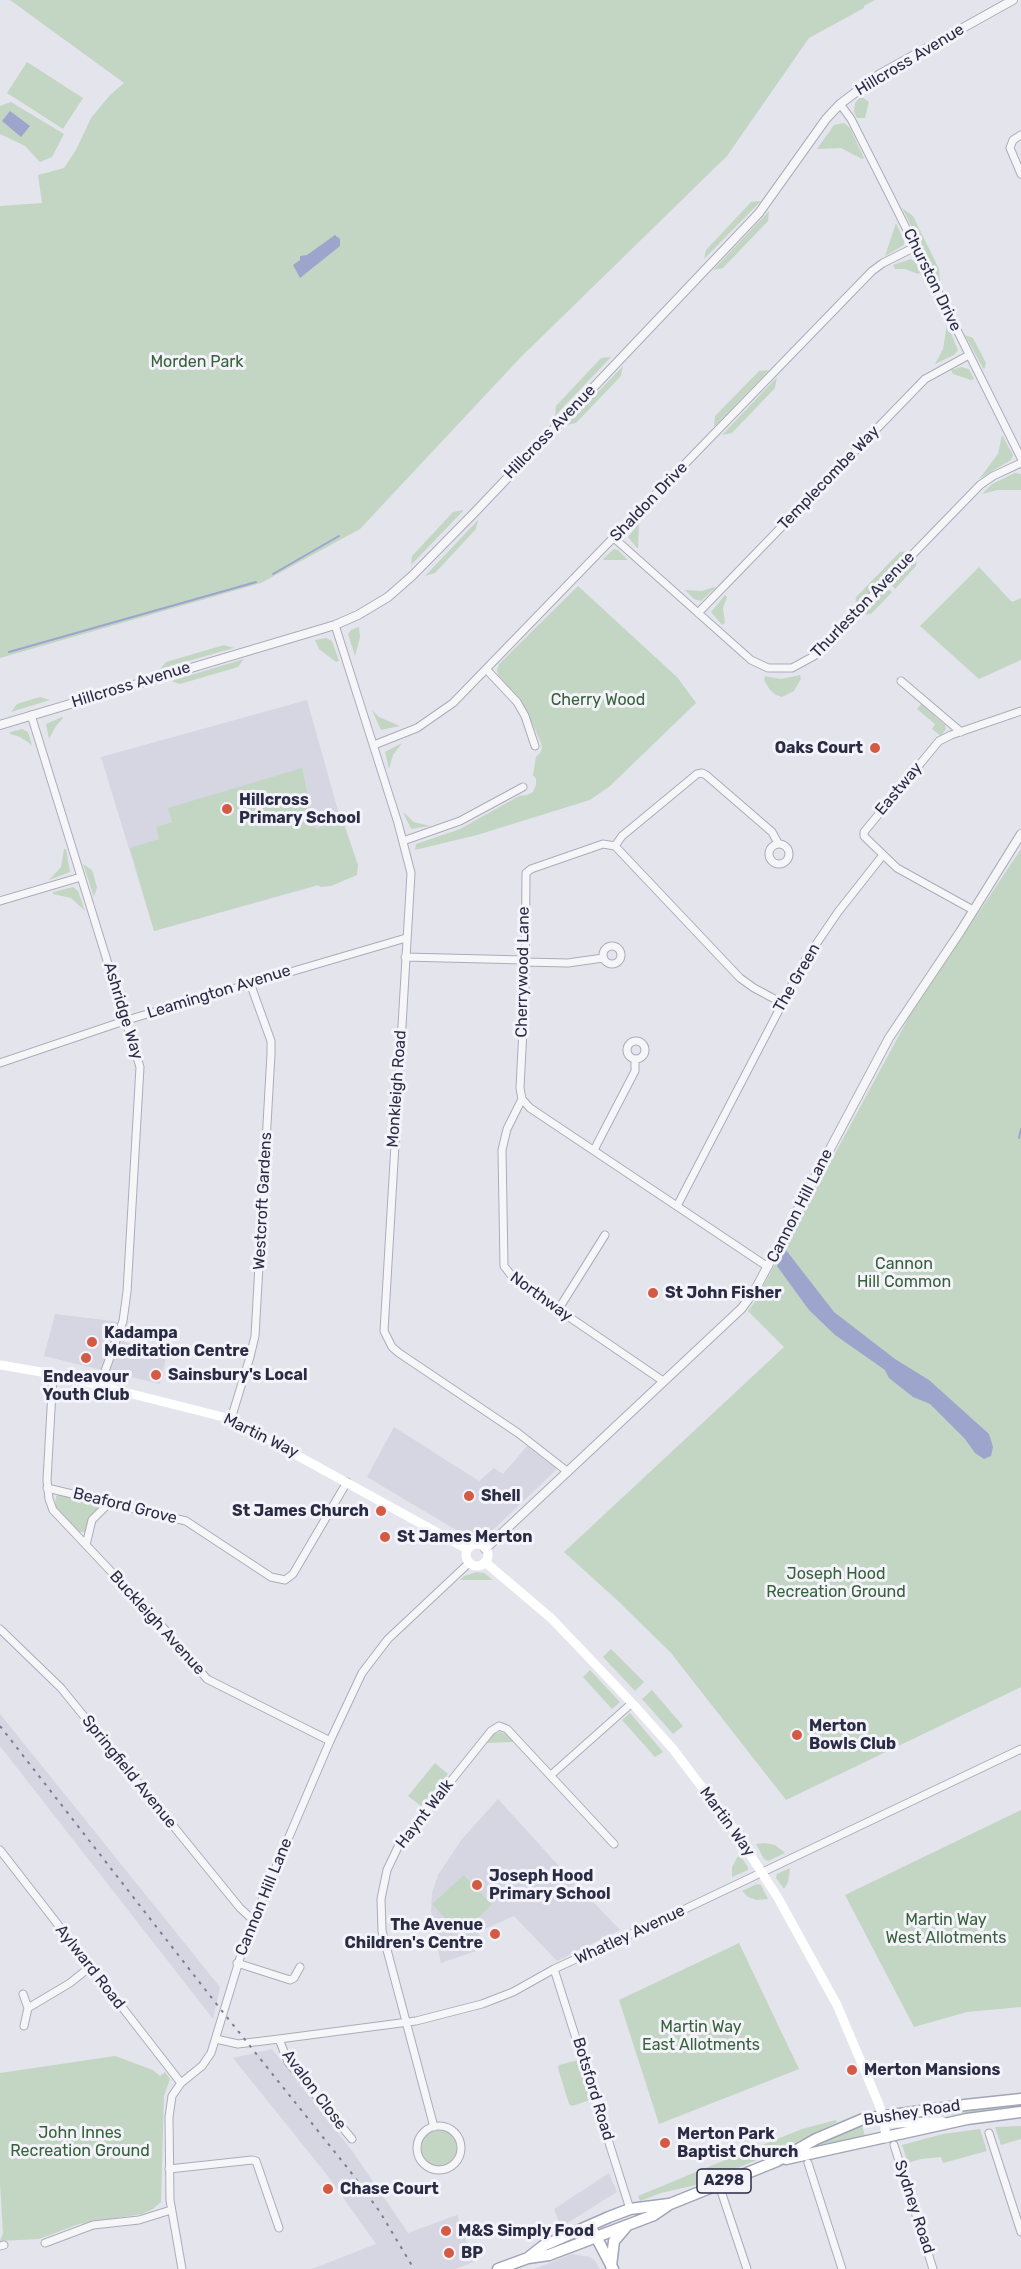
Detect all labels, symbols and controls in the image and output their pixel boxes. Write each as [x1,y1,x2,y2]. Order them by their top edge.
street label: Hillcross Avenue [852,20,968,100]
street label: Churston Drive [899,226,965,334]
park label: Morden Park [150,352,244,372]
street label: Hillcross Avenue [500,381,600,483]
street label: Templecombe Way [774,422,884,534]
street label: Shaldon Drive [606,458,692,546]
street label: Thurleston Avenue [807,548,919,662]
street label: Hillcross Avenue [69,658,193,712]
park label: Cherry Wood [551,690,645,710]
place label: Oaks Court [775,738,863,758]
marker: Oaks Court [868,741,882,755]
street label: Eastway [871,759,927,819]
place label: Hillcross Primary School [239,790,361,828]
marker: Hillcross Primary School [220,802,234,816]
street label: Cherrywood Lane [512,906,534,1038]
street label: The Green [770,940,824,1016]
street label: Ashridge Way [99,960,147,1062]
street label: Leamington Avenue [145,961,293,1023]
street label: Monkleigh Road [383,1030,411,1148]
street label: Westcroft Gardens [250,1132,276,1270]
street label: Cannon Hill Lane [763,1146,837,1266]
park label: Cannon Hill Common [857,1254,951,1292]
street label: Northway [506,1268,576,1326]
place label: St John Fisher [665,1283,782,1303]
marker: St John Fisher [646,1286,660,1300]
place label: Kadampa Meditation Centre [104,1323,249,1361]
marker: Kadampa Meditation Centre [85,1335,99,1349]
marker: Endeavour Youth Club [79,1351,93,1365]
place label: Sainsbury's Local [168,1365,307,1385]
place label: Endeavour Youth Club [43,1367,129,1405]
marker: Sainsbury's Local [149,1368,163,1382]
street label: Martin Way [220,1410,302,1462]
street label: Beaford Grove [71,1484,179,1528]
place label: Shell [481,1486,521,1506]
marker: Shell [462,1489,476,1503]
place label: St James Church [232,1501,369,1521]
marker: St James Church [374,1504,388,1518]
place label: St James Merton [397,1527,533,1547]
marker: St James Merton [378,1530,392,1544]
park label: Joseph Hood Recreation Ground [766,1564,906,1602]
street label: Buckleigh Avenue [105,1567,209,1679]
street label: Springfield Avenue [78,1712,180,1832]
place label: Merton Bowls Club [809,1716,896,1754]
marker: Merton Bowls Club [790,1728,804,1742]
street label: Haynt Walk [392,1776,458,1852]
street label: Martin Way [695,1783,759,1861]
street label: Cannon Hill Lane [232,1835,296,1959]
place label: Joseph Hood Primary School [489,1866,611,1904]
marker: Joseph Hood Primary School [470,1878,484,1892]
street label: Whatley Avenue [572,1901,688,1969]
park label: Martin Way West Allotments [886,1910,1006,1948]
place label: The Avenue Children's Centre [345,1915,483,1953]
street label: Aylward Road [51,1921,129,2013]
marker: The Avenue Children's Centre [488,1927,502,1941]
park label: Martin Way East Allotments [642,2017,760,2055]
street label: Botsford Road [568,2035,618,2143]
street label: Avalon Close [278,2046,350,2134]
place label: Merton Mansions [864,2060,1000,2080]
marker: Merton Mansions [845,2063,859,2077]
street label: Bushey Road [862,2096,962,2130]
park label: John Innes Recreation Ground [10,2123,150,2161]
place label: Merton Park Baptist Church [677,2124,798,2162]
marker: Merton Park Baptist Church [658,2136,672,2150]
street label: Sydney Road [890,2158,938,2256]
road number: A298 [697,2169,751,2193]
place label: Chase Court [340,2179,439,2199]
marker: Chase Court [321,2182,335,2196]
place label: M&S Simply Food [458,2221,594,2241]
marker: M&S Simply Food [439,2224,453,2238]
place label: BP [461,2243,483,2263]
marker: BP [442,2246,456,2260]

